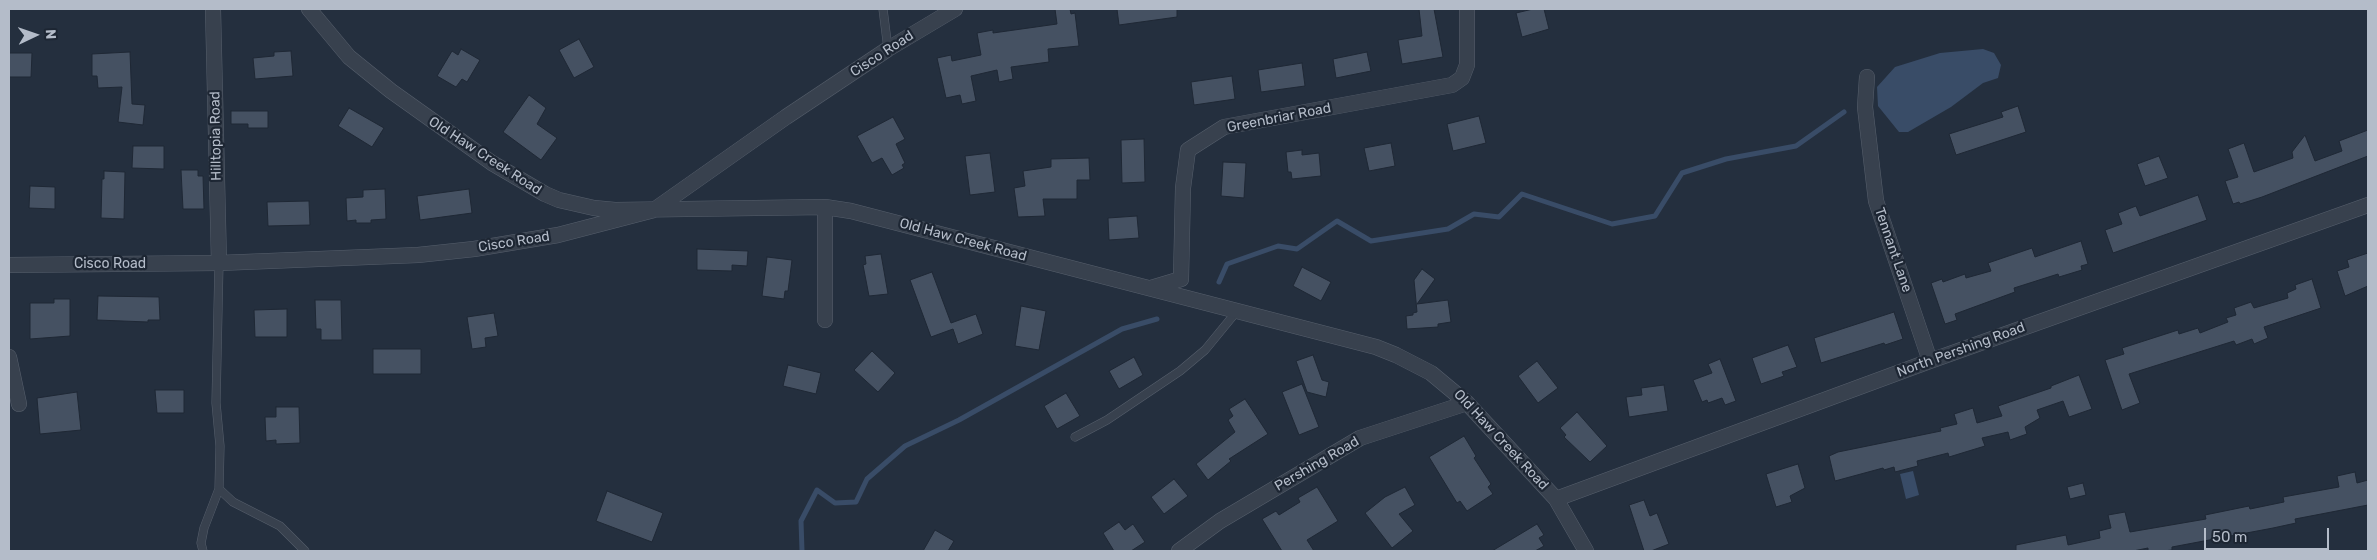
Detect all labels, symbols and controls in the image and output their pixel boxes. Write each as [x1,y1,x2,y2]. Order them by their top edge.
north arrow [10,10,60,60]
street label: Cisco Road [847,27,917,81]
text: N [42,29,59,40]
street label: Hilltopia Road [207,91,225,181]
street label: Greenbriar Road [1226,100,1332,136]
street label: Old Haw Creek Road [425,113,545,199]
street label: Tennant Lane [1871,205,1915,295]
street label: Old Haw Creek Road [898,215,1028,265]
street label: Cisco Road [477,228,551,256]
street label: Cisco Road [74,256,146,272]
street label: North Pershing Road [1895,319,2027,381]
street label: Old Haw Creek Road [1450,386,1552,494]
street label: Pershing Road [1272,433,1362,495]
scale bar [2207,518,2332,550]
text: 50 m [2212,528,2247,546]

